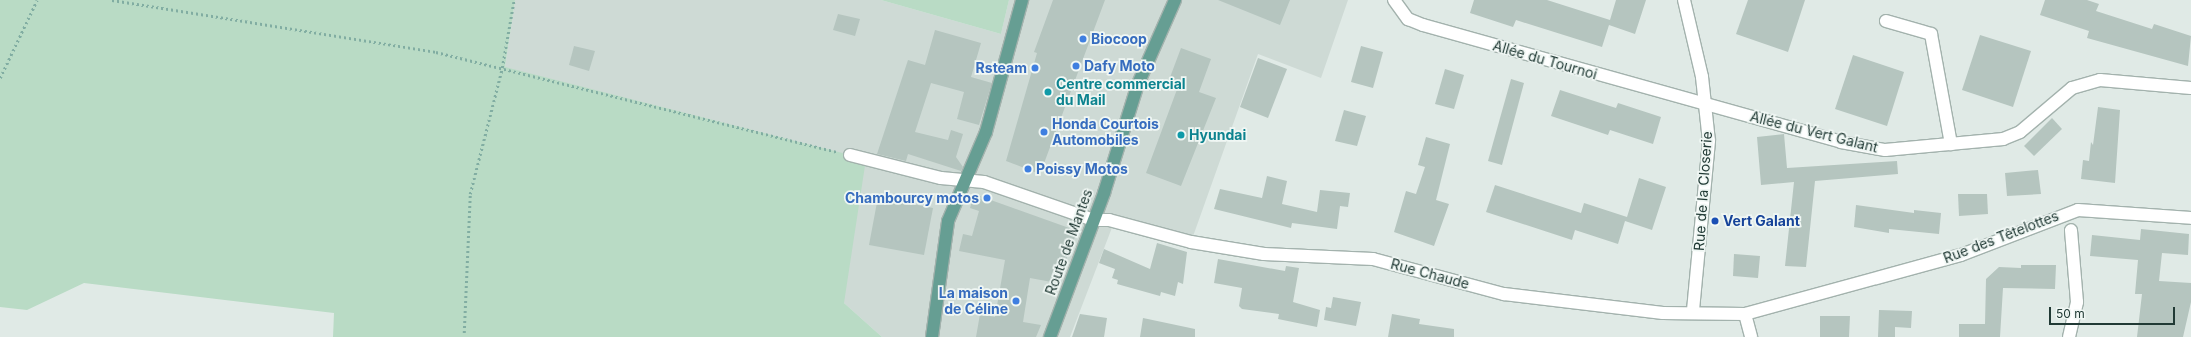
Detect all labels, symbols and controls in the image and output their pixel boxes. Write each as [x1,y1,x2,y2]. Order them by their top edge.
place label: Biocoop [1091,31,1147,47]
marker: Biocoop [1078,34,1088,44]
street label: Allée du Tournoi [1491,37,1599,83]
place label: Dafy Moto [1084,58,1155,74]
place label: Rsteam [976,60,1027,76]
marker: Dafy Moto [1071,61,1081,71]
marker: Rsteam [1030,63,1040,73]
place label: Centre commercial du Mail [1056,76,1186,108]
marker: Centre commercial du Mail [1043,87,1053,97]
street label: Allée du Vert Galant [1748,108,1880,156]
place label: Honda Courtois Automobiles [1052,116,1159,148]
marker: Honda Courtois Automobiles [1039,127,1049,137]
place label: Hyundai [1189,127,1246,143]
marker: Hyundai [1176,130,1186,140]
street label: Rue de la Closerie [1690,131,1716,251]
place label: Poissy Motos [1036,161,1128,177]
marker: Poissy Motos [1023,164,1033,174]
street label: Route de Mantes [1042,187,1096,297]
place label: Chambourcy motos [845,190,979,206]
marker: Chambourcy motos [982,193,992,203]
street label: Rue des Têtelottes [1941,207,2061,267]
place label: Vert Galant [1723,213,1800,229]
marker: Vert Galant [1710,216,1720,226]
street label: Rue Chaude [1389,255,1471,293]
place label: La maison de Céline [939,285,1008,318]
marker: La maison de Céline [1011,296,1021,306]
scale bar [2051,299,2177,325]
text: 50 m [2056,306,2085,321]

